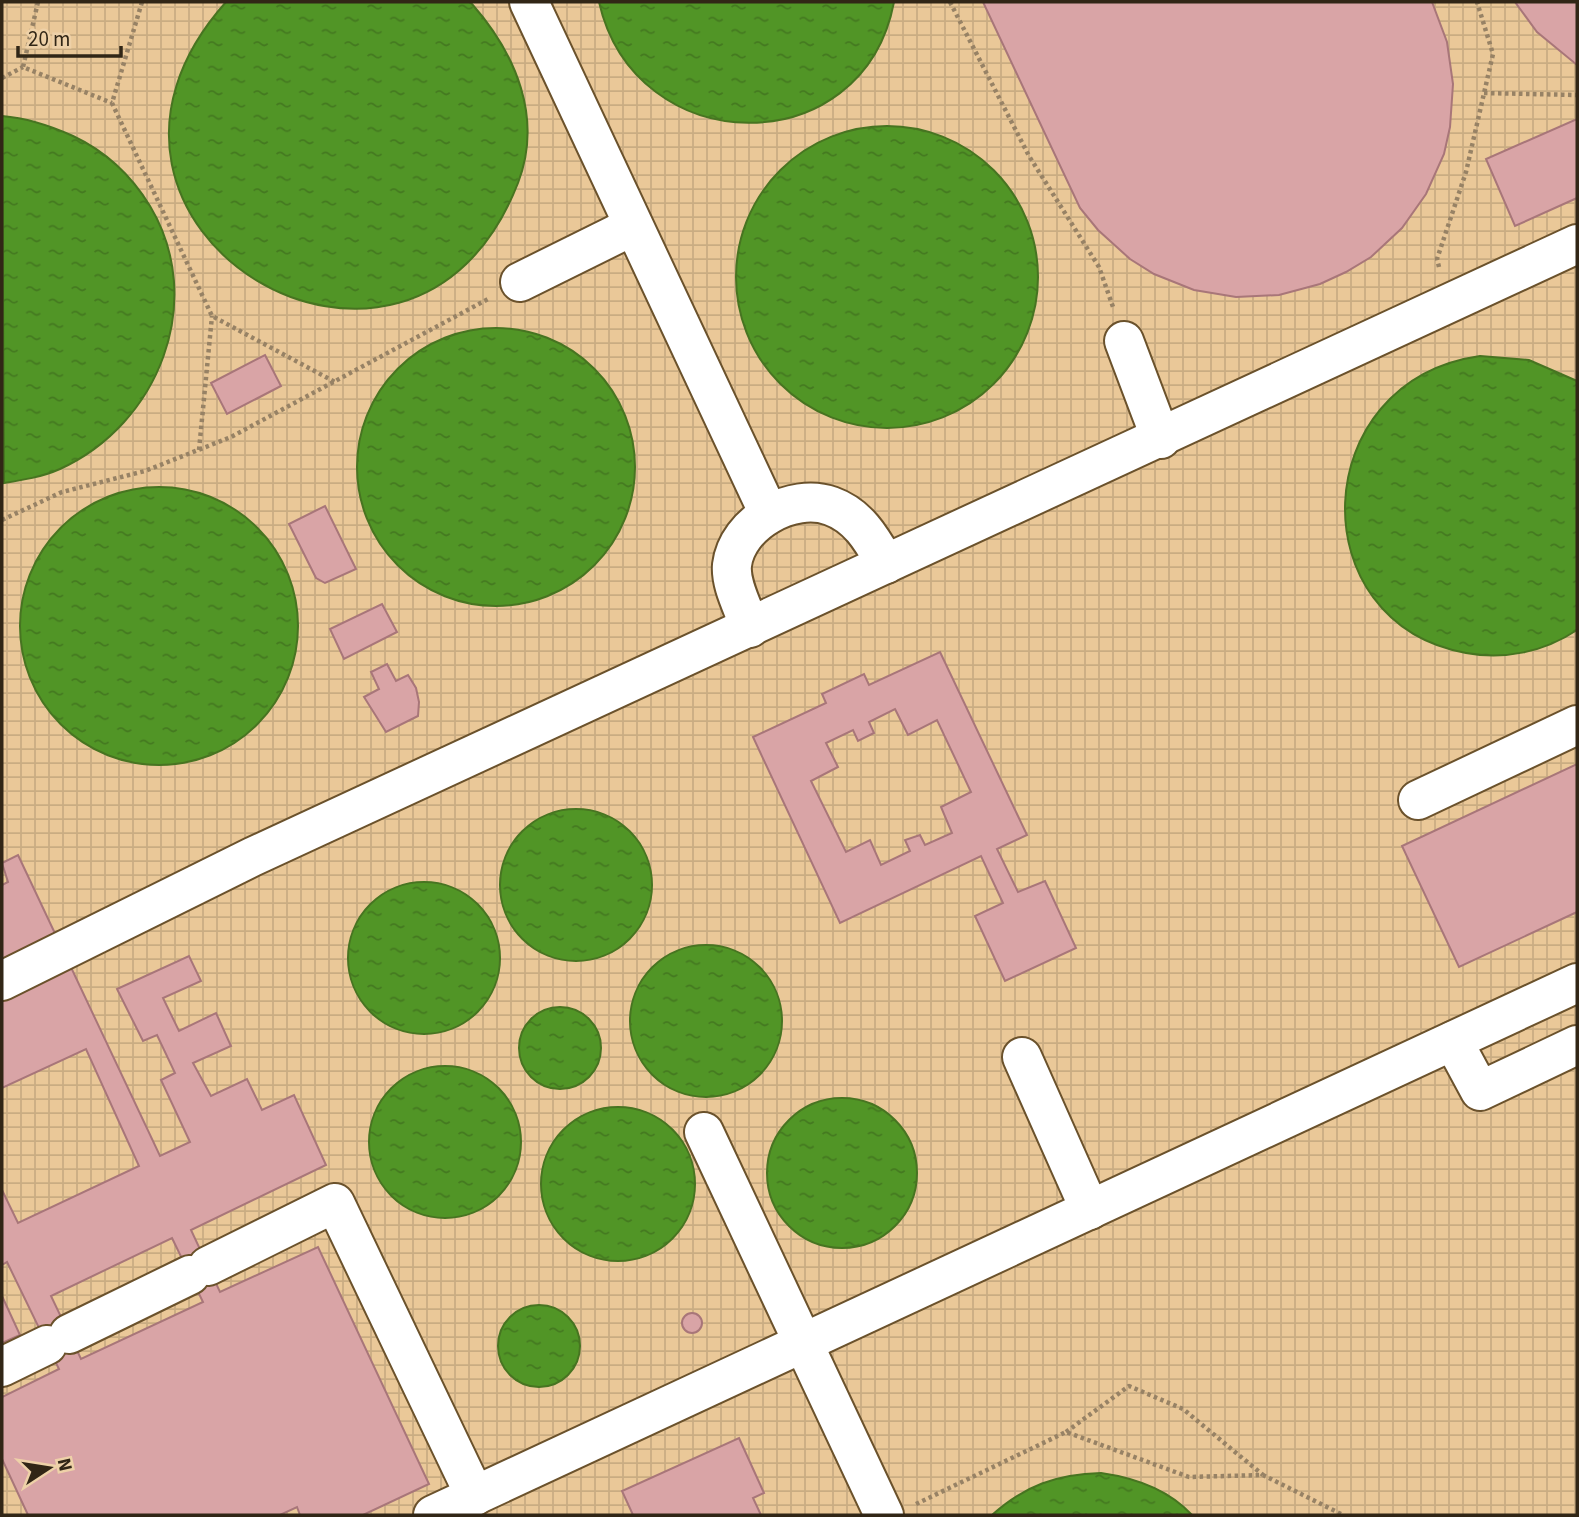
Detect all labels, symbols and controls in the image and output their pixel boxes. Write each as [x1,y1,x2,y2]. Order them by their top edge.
scale bar [18,14,121,58]
text: 20 m [28,24,70,54]
north arrow [14,1433,84,1503]
text: N [50,1456,79,1474]

